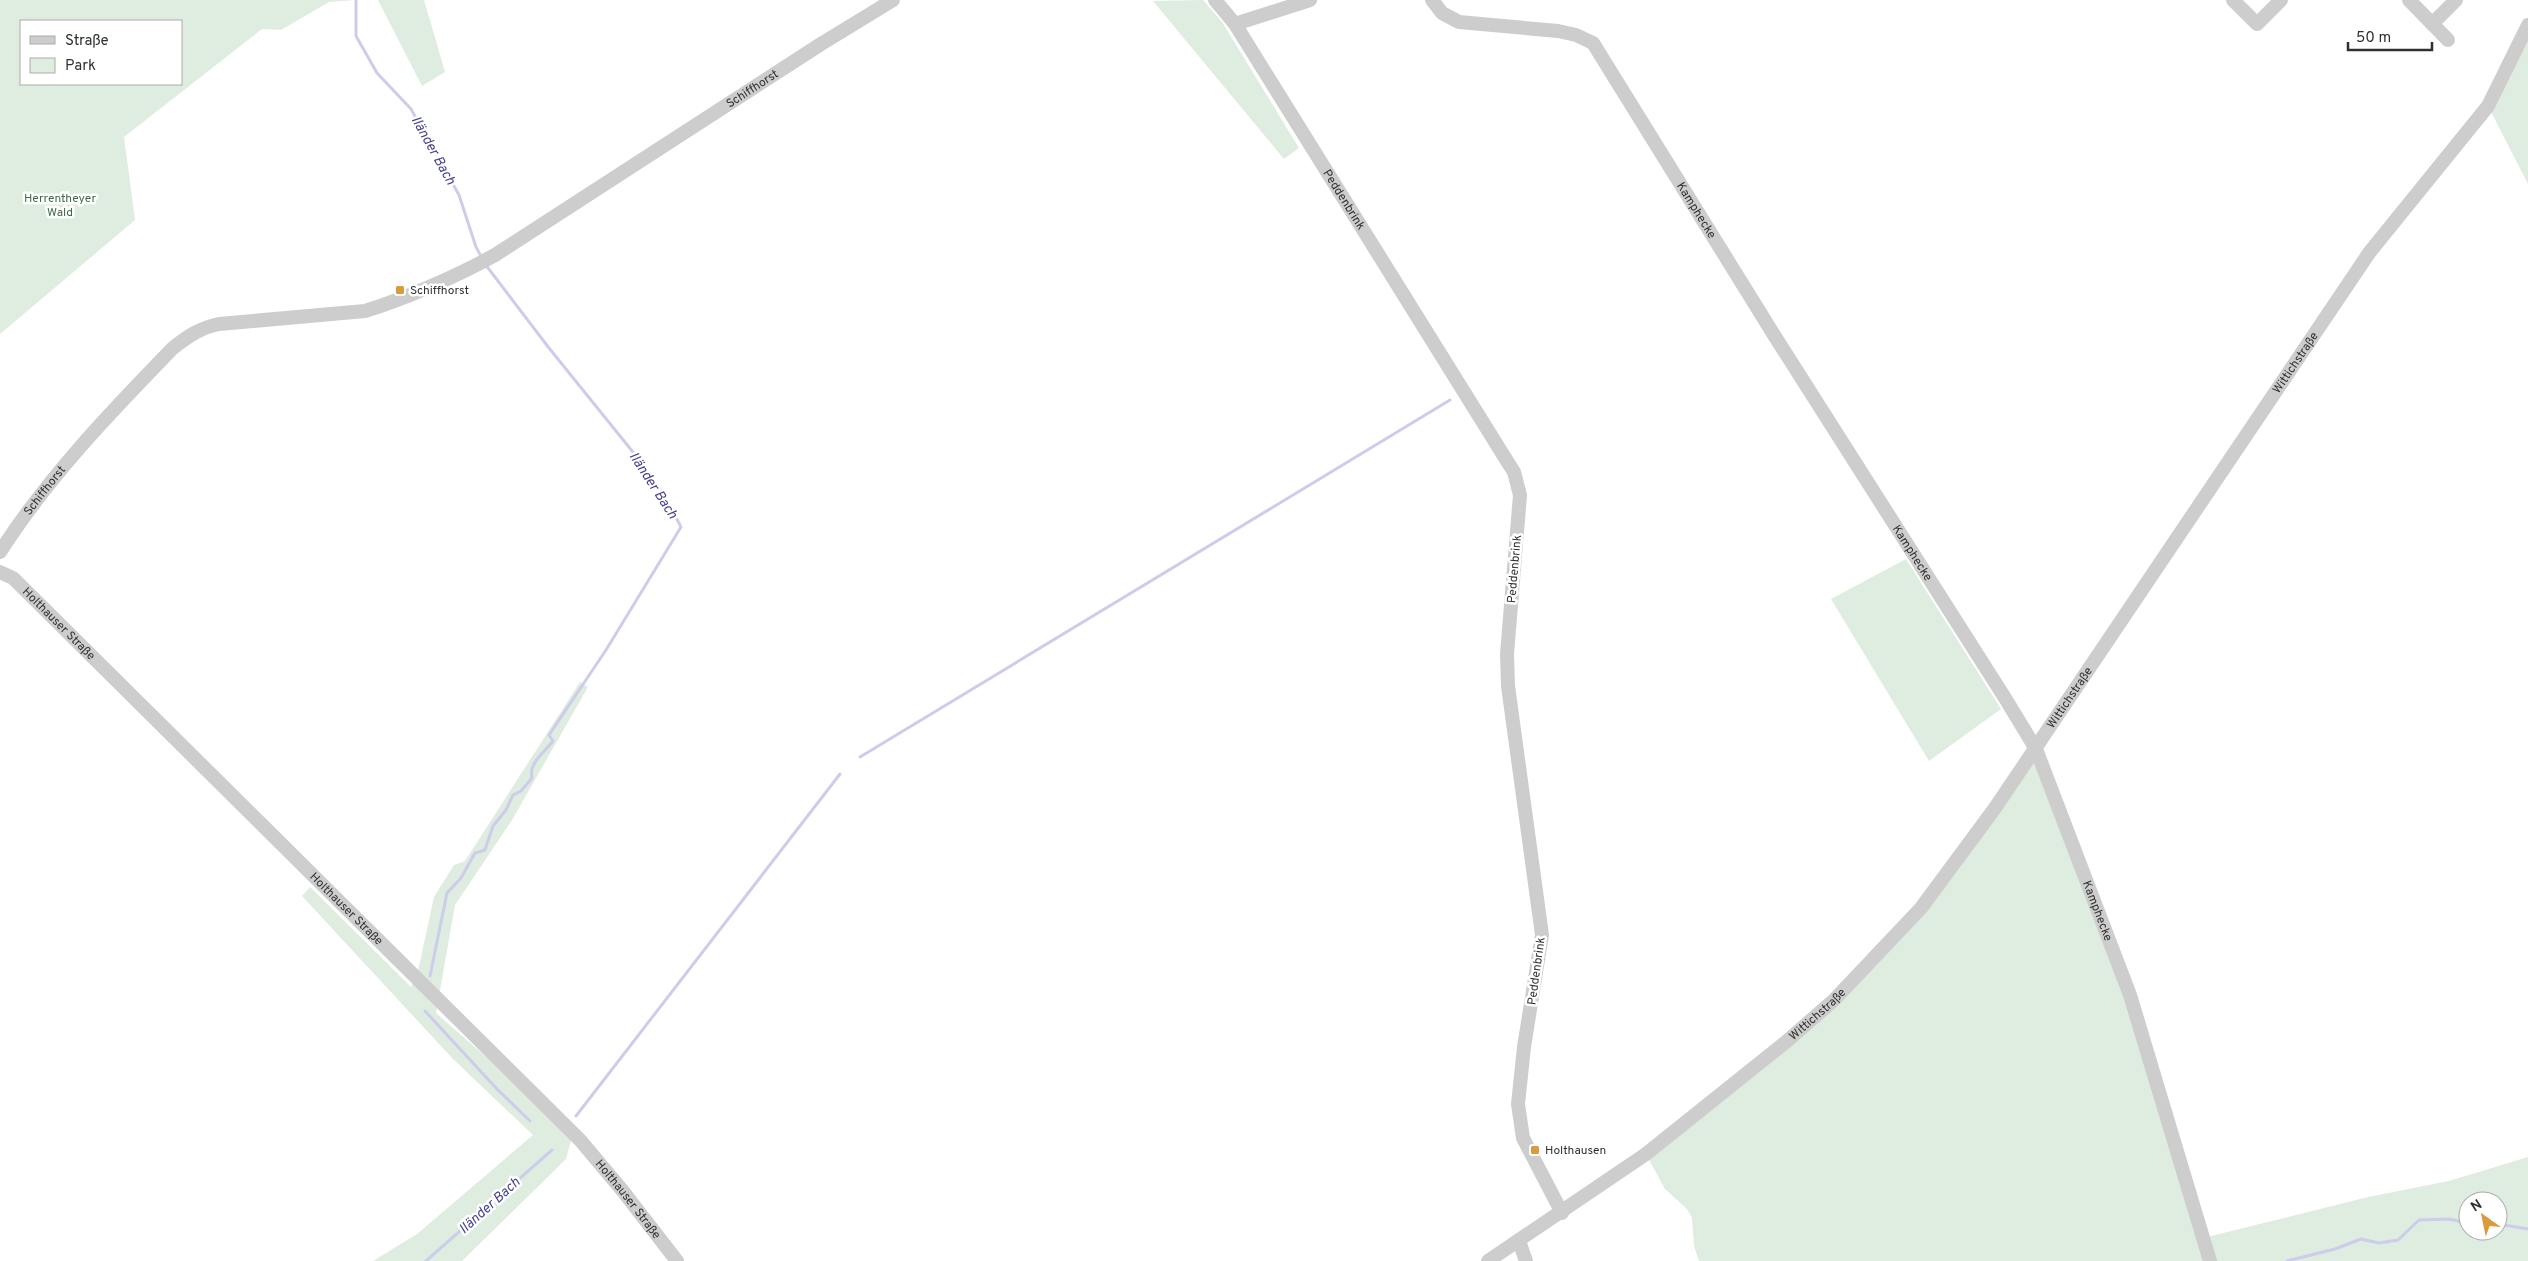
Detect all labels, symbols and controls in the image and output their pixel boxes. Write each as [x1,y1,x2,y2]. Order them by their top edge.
legend [20,20,182,85]
scale bar [2348,20,2432,52]
text: 50 m [2356,29,2391,48]
text: Straße [65,32,109,51]
text: Park [65,57,96,76]
street label: Schiffhorst [724,67,782,112]
water label: Iländer Bach [407,113,459,188]
street label: Peddenbrink [1318,167,1368,233]
street label: Kamphecke [1672,180,1719,242]
park label: Herrentheyer Wald [24,191,96,221]
place label: Schiffhorst [410,283,469,299]
marker: Schiffhorst [394,284,406,296]
street label: Wittichstraße [2269,329,2322,397]
water label: Iländer Bach [625,449,681,523]
street label: Schiffhorst [21,463,70,519]
street label: Kamphecke [1888,522,1936,584]
street label: Peddenbrink [1504,534,1526,604]
street label: Holthauser Straße [18,584,98,664]
street label: Wittichstraße [2044,664,2097,732]
street label: Holthauser Straße [306,869,386,949]
street label: Kamphecke [2078,879,2116,944]
street label: Peddenbrink [1524,936,1550,1006]
street label: Wittichstraße [1786,985,1850,1045]
place label: Holthausen [1545,1143,1606,1159]
marker: Holthausen [1529,1144,1541,1156]
street label: Holthauser Straße [591,1157,664,1243]
water label: Iländer Bach [456,1174,524,1238]
north arrow [2458,1191,2508,1241]
text: N [2468,1196,2486,1216]

